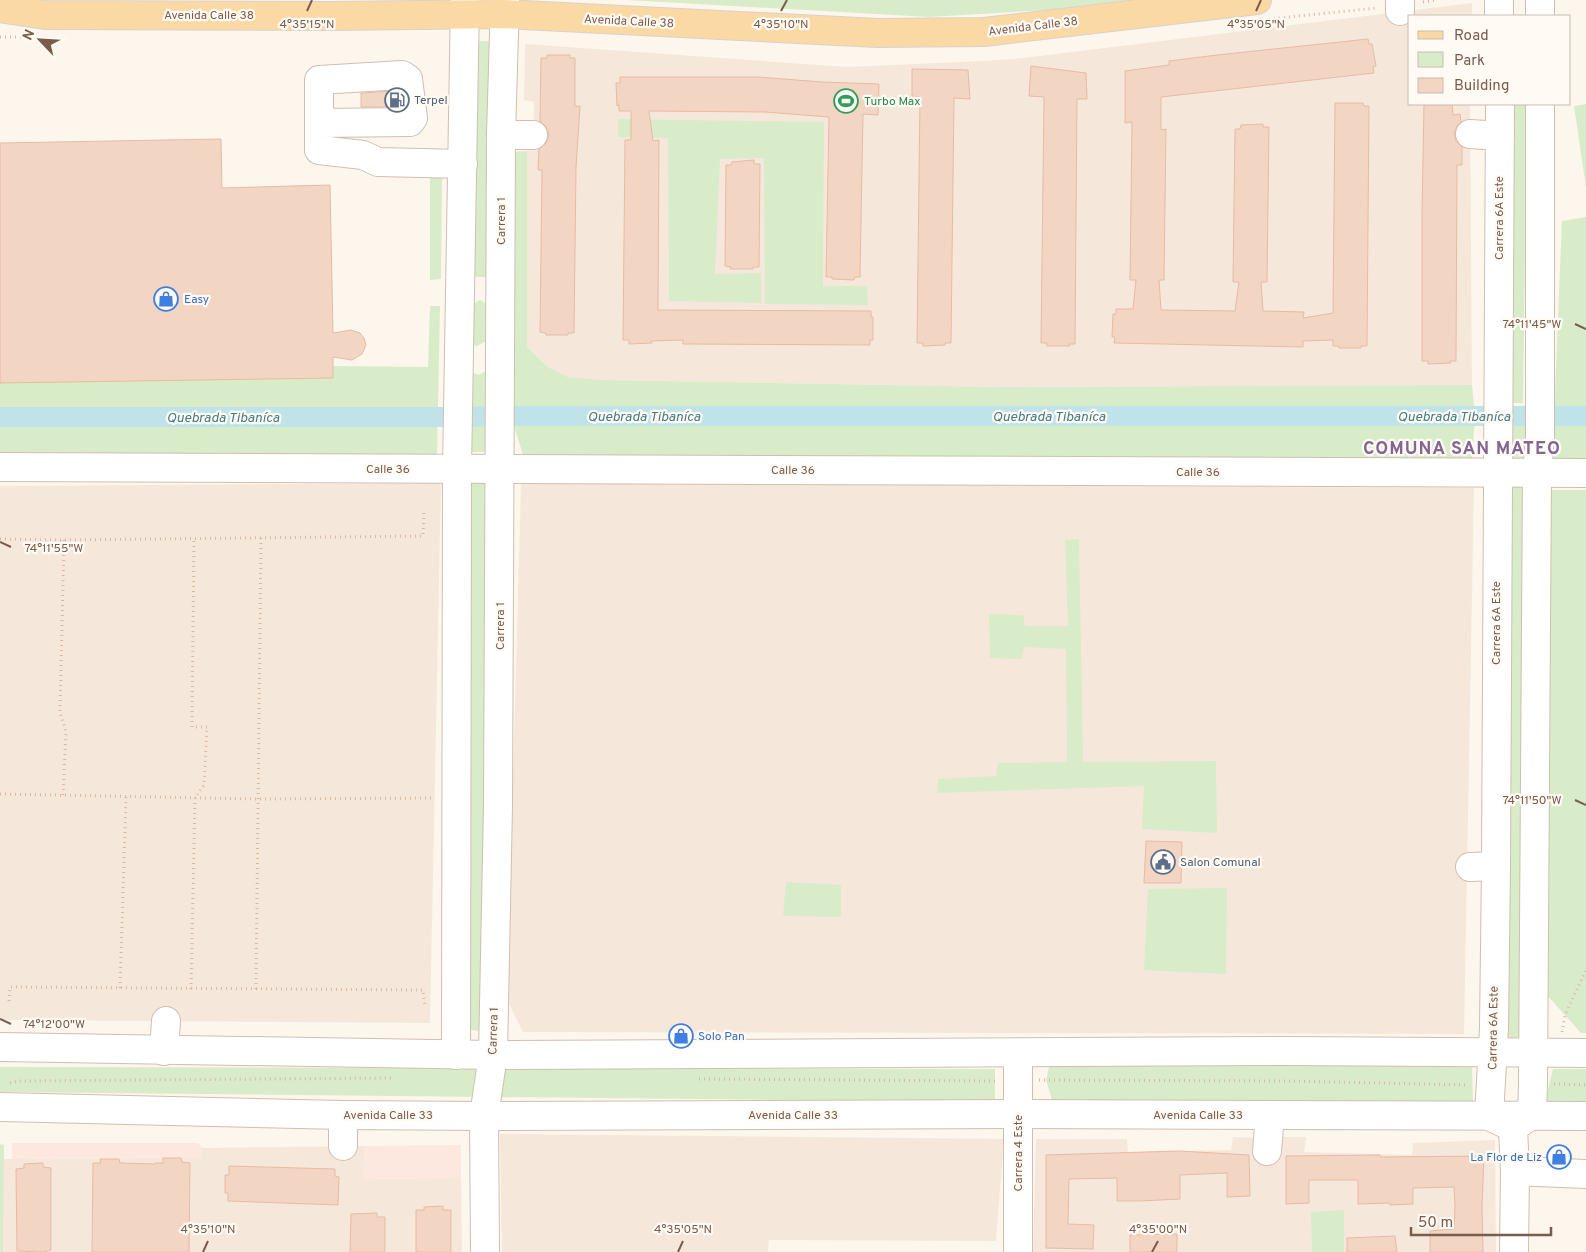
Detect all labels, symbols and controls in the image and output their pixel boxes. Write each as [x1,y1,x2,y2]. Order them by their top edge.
street label: Avenida Calle 38 [164,8,254,24]
street label: Avenida Calle 38 [584,12,674,32]
street label: Avenida Calle 38 [987,14,1079,40]
north arrow [15,15,65,65]
legend [1408,15,1571,105]
text: 4°35'15"N [280,17,334,33]
text: 4°35'10"N [753,17,809,33]
text: 4°35'05"N [1227,17,1285,33]
text: N [20,27,39,43]
text: Road [1454,27,1489,46]
text: Park [1454,52,1485,71]
text: Building [1454,77,1509,96]
fuel station icon: Terpel [384,87,410,113]
sports icon: Turbo Max [833,88,859,114]
place label: Terpel [414,93,448,109]
place label: Turbo Max [864,94,920,110]
street label: Carrera 6A Este [1492,176,1508,260]
street label: Carrera 1 [494,197,510,245]
shop icon: Easy [153,286,179,312]
place label: Easy [184,292,209,308]
text: 74°11'45"W [1503,317,1561,333]
water label: Quebrada Tibaníca [588,409,701,426]
water label: Quebrada Tibaníca [993,409,1106,426]
water label: Quebrada Tibaníca [1398,409,1511,426]
water label: Quebrada Tibaníca [167,410,280,427]
district label: COMUNA SAN MATEO [1363,438,1561,461]
street label: Calle 36 [366,462,410,478]
street label: Calle 36 [771,463,815,479]
street label: Calle 36 [1176,465,1220,481]
text: 74°11'55"W [25,541,83,557]
street label: Carrera 6A Este [1489,581,1505,665]
street label: Carrera 1 [493,602,509,650]
text: 74°11'50"W [1503,793,1562,809]
public building icon: Salon Comunal [1150,849,1176,875]
place label: Salon Comunal [1180,855,1261,871]
street label: Carrera 6A Este [1485,986,1503,1070]
street label: Carrera 1 [485,1007,503,1055]
text: 74°12'00"W [23,1017,85,1033]
shop icon: Solo Pan [668,1023,694,1049]
place label: Solo Pan [698,1029,745,1045]
street label: Avenida Calle 33 [343,1108,433,1124]
street label: Avenida Calle 33 [748,1108,838,1124]
street label: Avenida Calle 33 [1153,1108,1243,1124]
street label: Carrera 4 Este [1011,1115,1027,1191]
shop icon: La Flor de Liz [1546,1144,1572,1170]
place label: La Flor de Liz [1470,1150,1542,1166]
scale bar [1411,1204,1551,1236]
text: 50 m [1418,1214,1453,1233]
text: 4°35'10"N [180,1222,236,1238]
text: 4°35'05"N [654,1222,712,1238]
text: 4°35'00"N [1129,1222,1187,1238]

